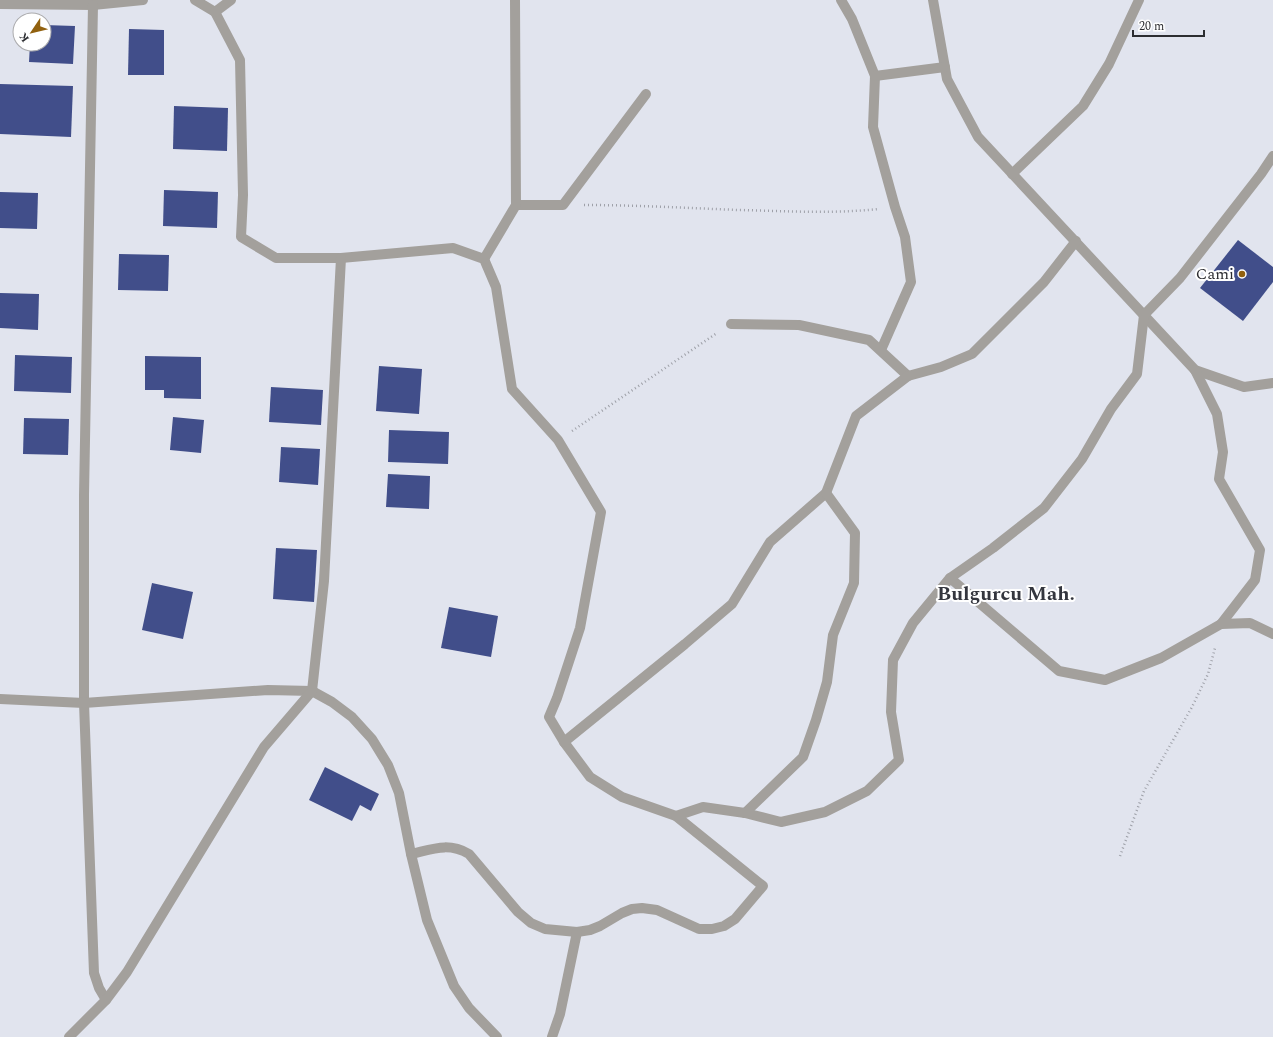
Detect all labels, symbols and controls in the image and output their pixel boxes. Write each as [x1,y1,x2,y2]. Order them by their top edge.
north arrow [12,12,52,52]
scale bar [1133,12,1204,38]
text: 20 m [1139,17,1164,36]
text: K [15,29,34,46]
place label: Cami [1196,262,1234,286]
marker: Cami [1237,269,1247,279]
district label: Bulgurcu Mah. [937,579,1075,609]

